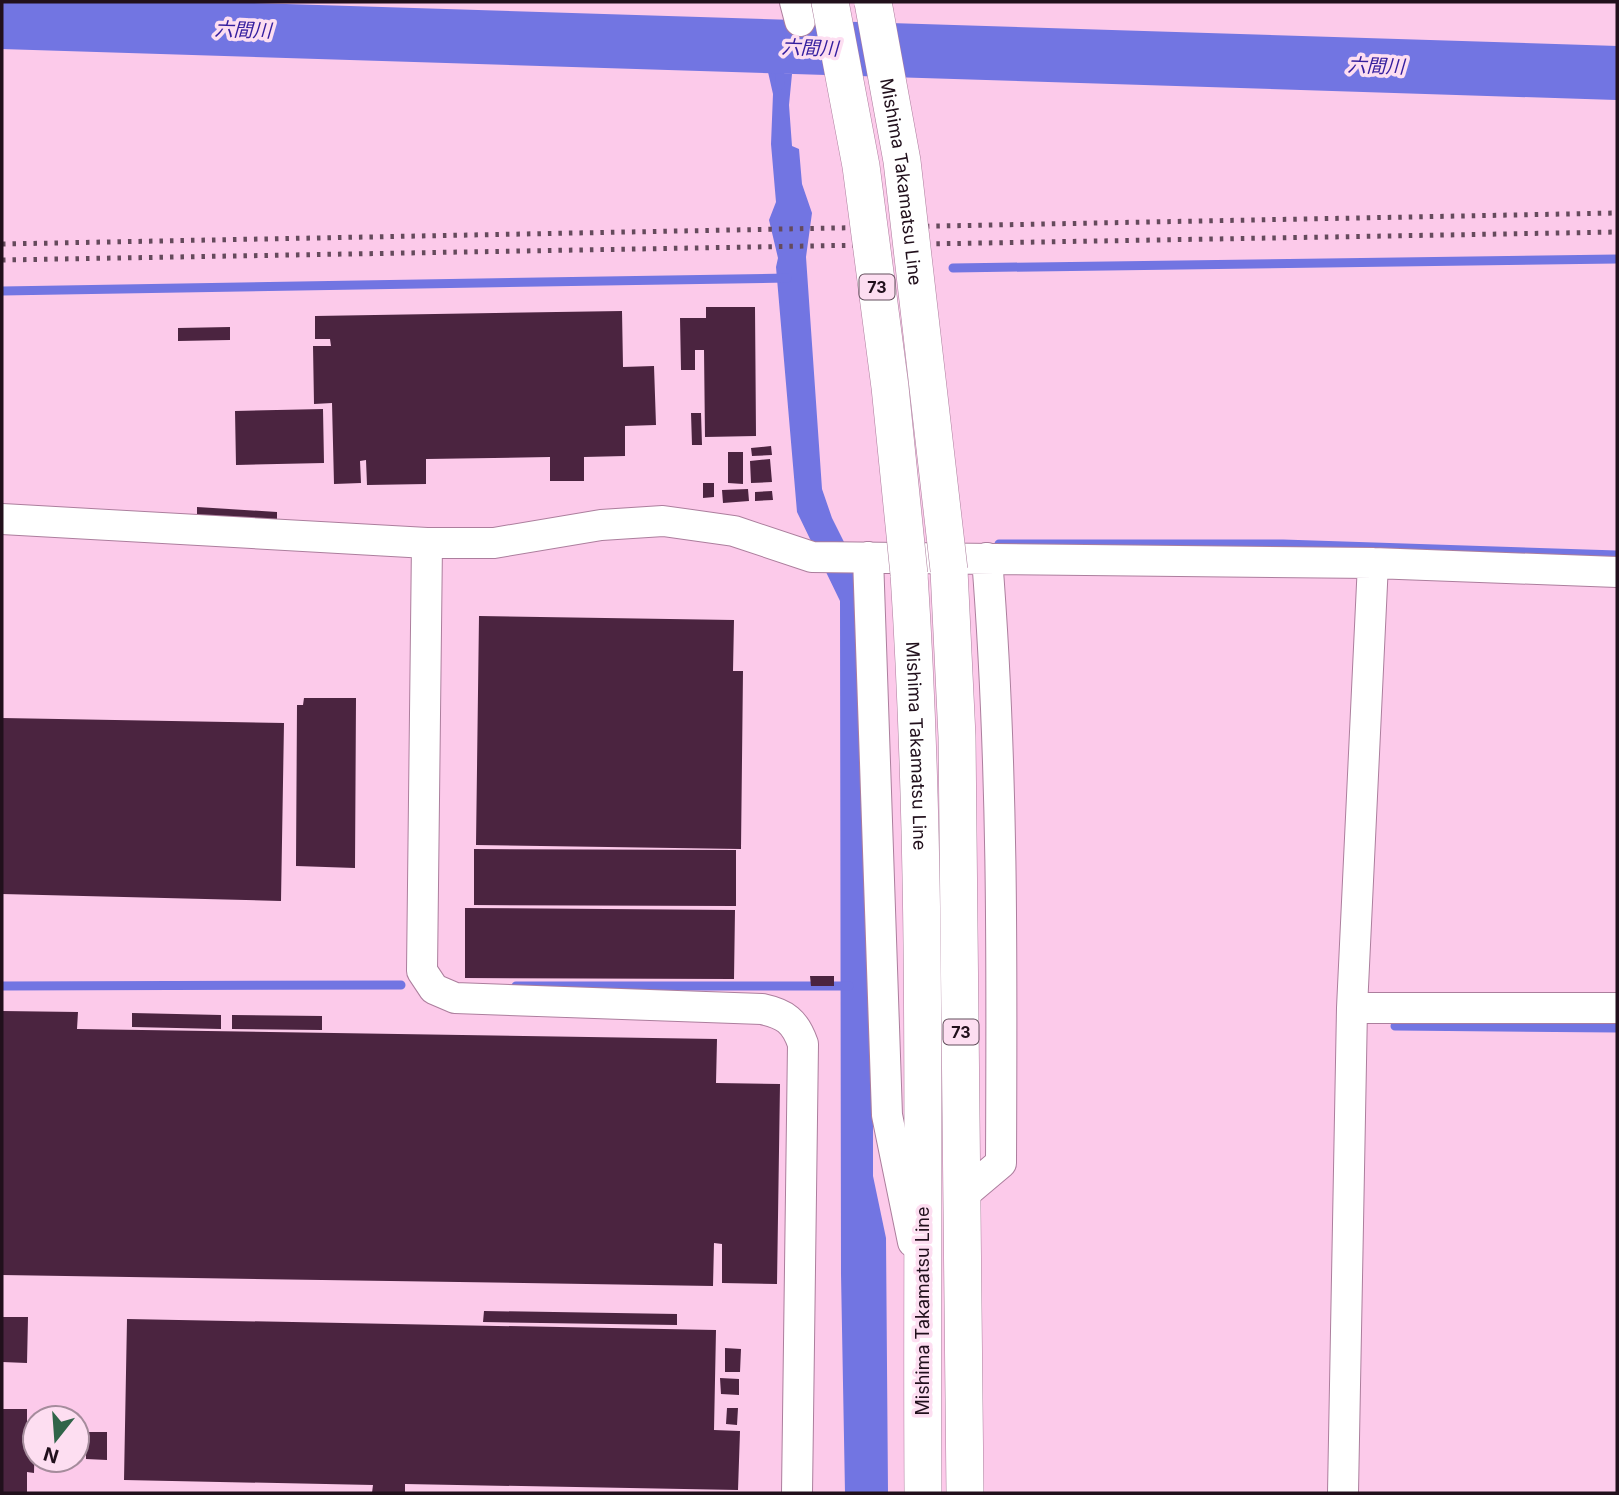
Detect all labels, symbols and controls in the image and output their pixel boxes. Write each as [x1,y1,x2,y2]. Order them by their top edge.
water label: 六間川 [214,18,274,43]
water label: 六間川 [781,36,841,61]
water label: 六間川 [1347,54,1407,79]
street label: Mishima Takamatsu Line [877,76,927,286]
road number: 73 [860,274,894,300]
street label: Mishima Takamatsu Line [902,641,931,851]
road number: 73 [944,1020,978,1044]
street label: Mishima Takamatsu Line [912,1207,933,1415]
north arrow [21,1404,91,1474]
text: N [41,1442,61,1468]

